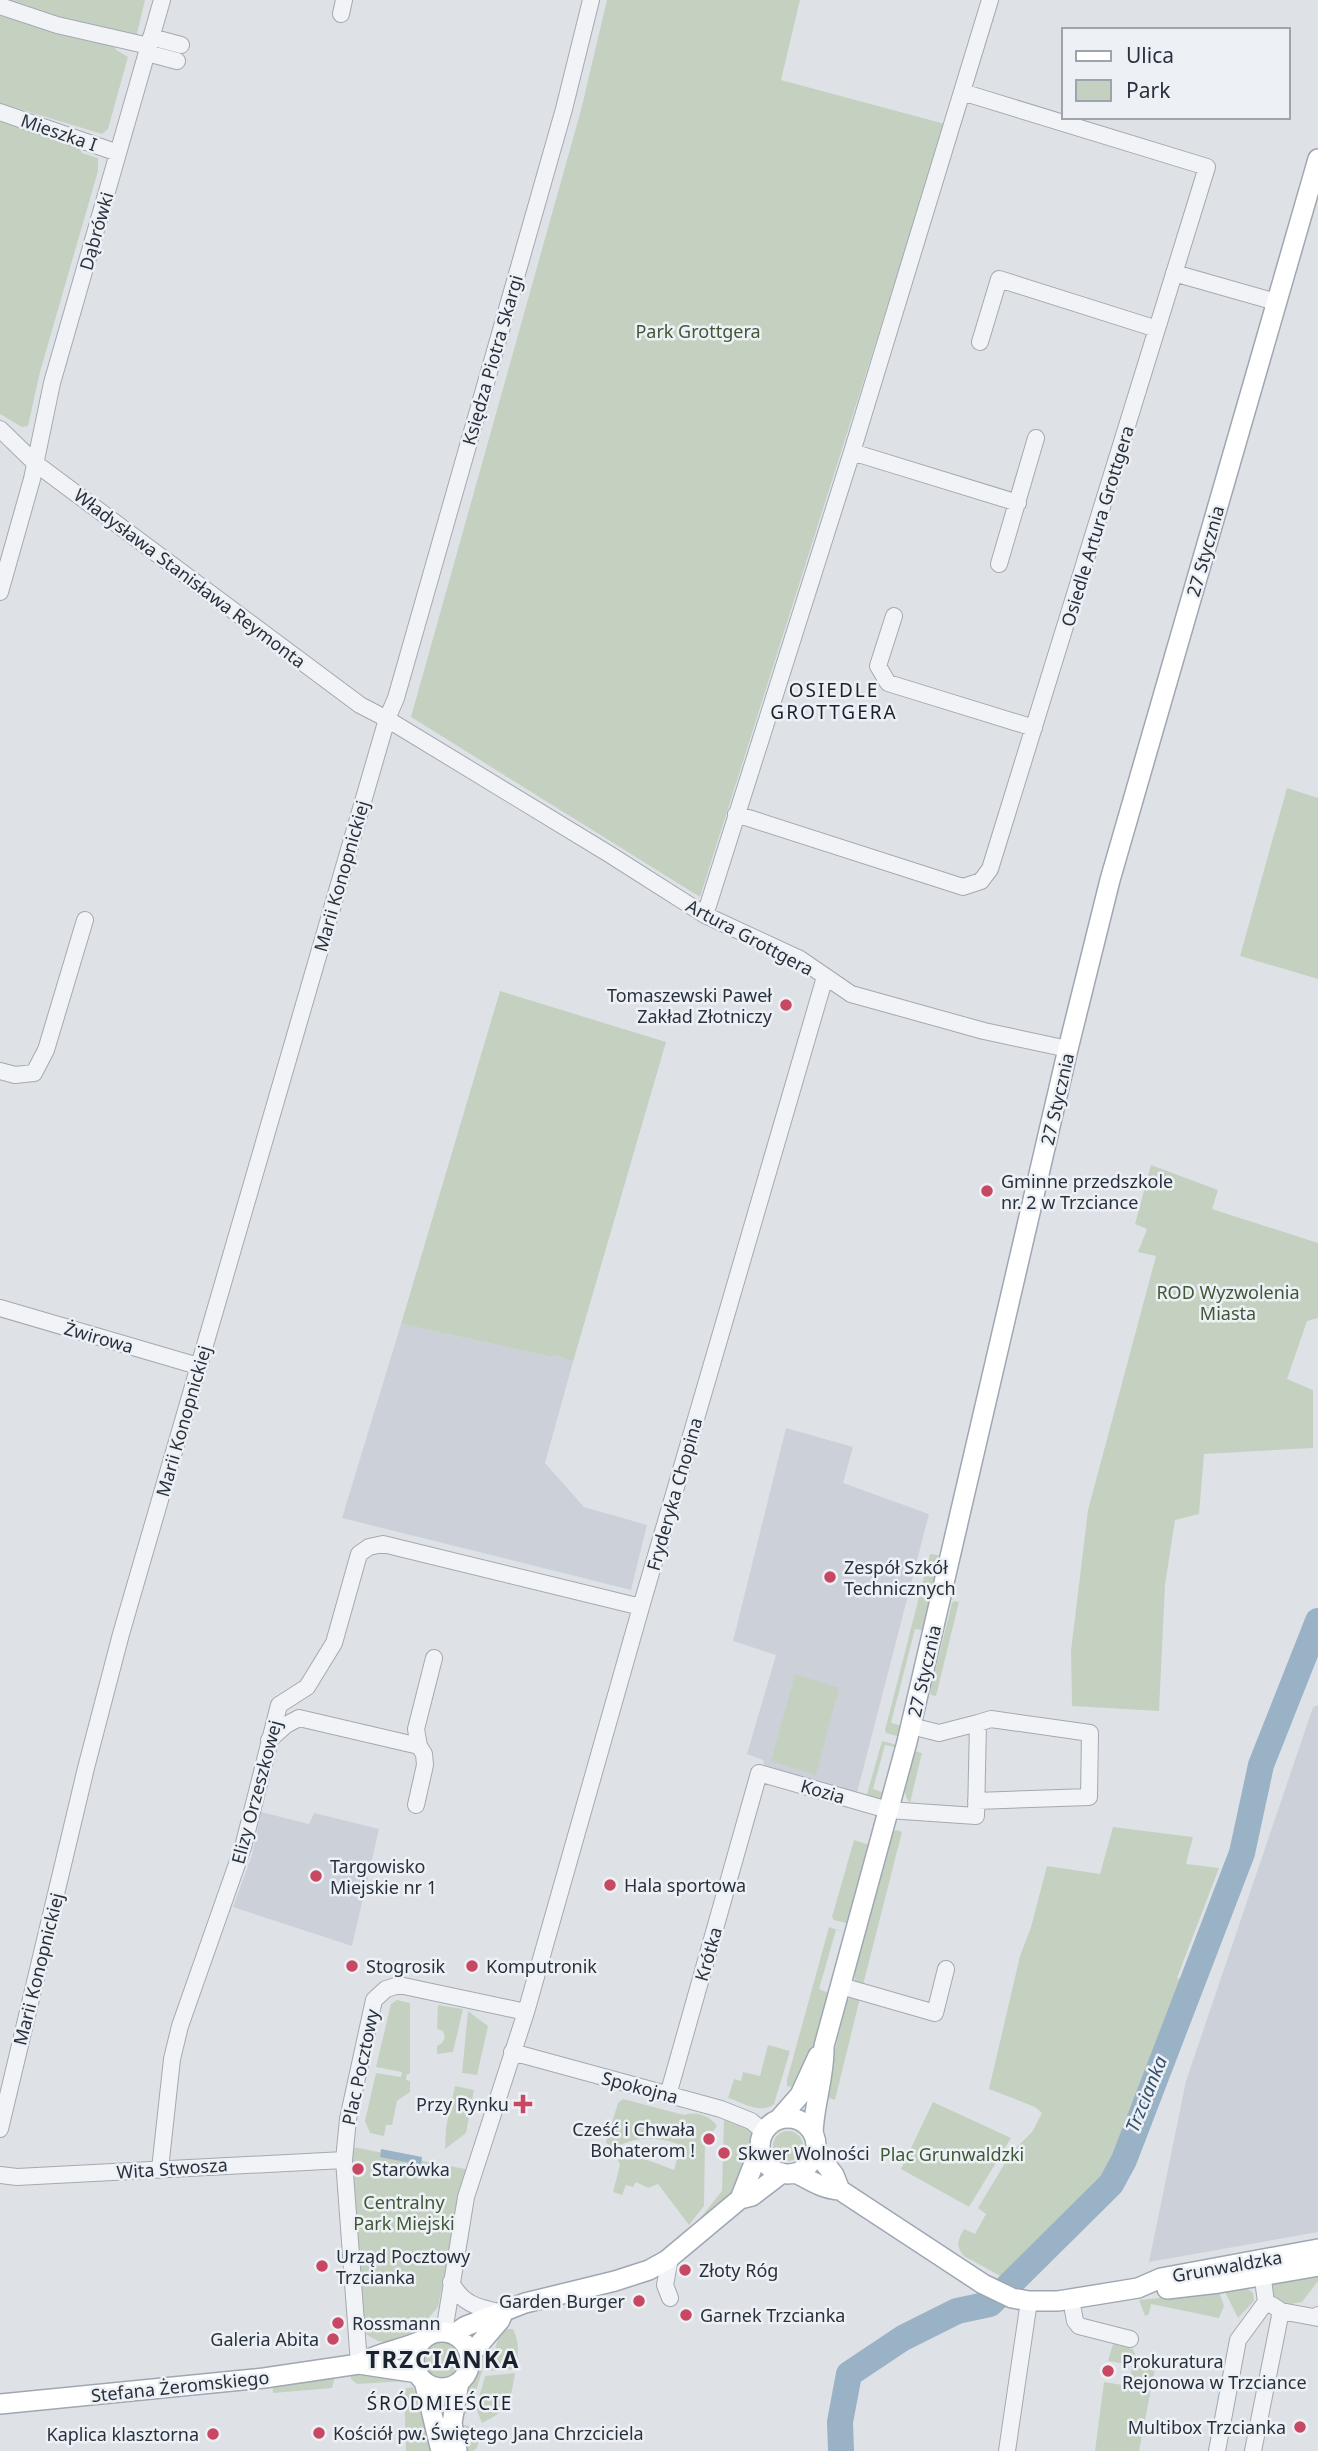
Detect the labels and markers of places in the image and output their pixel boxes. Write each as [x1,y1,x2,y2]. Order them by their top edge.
place label: Tomaszewski Paweł Zakład Złotniczy [607,983,773,1028]
marker: Tomaszewski Paweł Zakład Złotniczy [778,997,794,1013]
place label: Gminne przedszkole nr. 2 w Trzciance [1001,1169,1173,1214]
marker: Gminne przedszkole nr. 2 w Trzciance [979,1183,995,1199]
place label: Zespół Szkół Technicznych [844,1555,956,1600]
marker: Zespół Szkół Technicznych [822,1569,838,1585]
place label: Targowisko Miejskie nr 1 [330,1854,437,1899]
marker: Targowisko Miejskie nr 1 [308,1868,324,1884]
place label: Hala sportowa [624,1873,746,1897]
marker: Hala sportowa [602,1877,618,1893]
place label: Stogrosik [366,1954,446,1978]
place label: Komputronik [486,1954,597,1978]
marker: Stogrosik [344,1958,360,1974]
marker: Komputronik [464,1958,480,1974]
place label: Przy Rynku [416,2092,509,2116]
marker: Przy Rynku [515,2096,531,2112]
place label: Cześć i Chwała Bohaterom ! [572,2117,695,2162]
marker: Cześć i Chwała Bohaterom ! [701,2131,717,2147]
place label: Skwer Wolności [738,2141,870,2165]
marker: Skwer Wolności [716,2145,732,2161]
place label: Starówka [372,2157,450,2181]
marker: Starówka [350,2161,366,2177]
place label: Urząd Pocztowy Trzcianka [336,2244,471,2289]
marker: Urząd Pocztowy Trzcianka [314,2258,330,2274]
place label: Złoty Róg [699,2258,778,2282]
marker: Złoty Róg [677,2262,693,2278]
place label: Garden Burger [499,2289,626,2313]
marker: Garden Burger [631,2293,647,2309]
place label: Garnek Trzcianka [700,2303,845,2327]
marker: Garnek Trzcianka [678,2307,694,2323]
place label: Rossmann [352,2311,441,2335]
marker: Rossmann [330,2315,346,2331]
place label: Galeria Abita [210,2327,319,2351]
marker: Galeria Abita [325,2331,341,2347]
place label: Prokuratura Rejonowa w Trzciance [1122,2349,1307,2394]
marker: Prokuratura Rejonowa w Trzciance [1100,2363,1116,2379]
place label: Multibox Trzcianka [1128,2415,1286,2439]
marker: Multibox Trzcianka [1292,2419,1308,2435]
place label: Kościół pw. Świętego Jana Chrzciciela [333,2421,644,2445]
place label: Kaplica klasztorna [47,2422,199,2446]
marker: Kościół pw. Świętego Jana Chrzciciela [311,2425,327,2441]
marker: Kaplica klasztorna [205,2426,221,2442]

